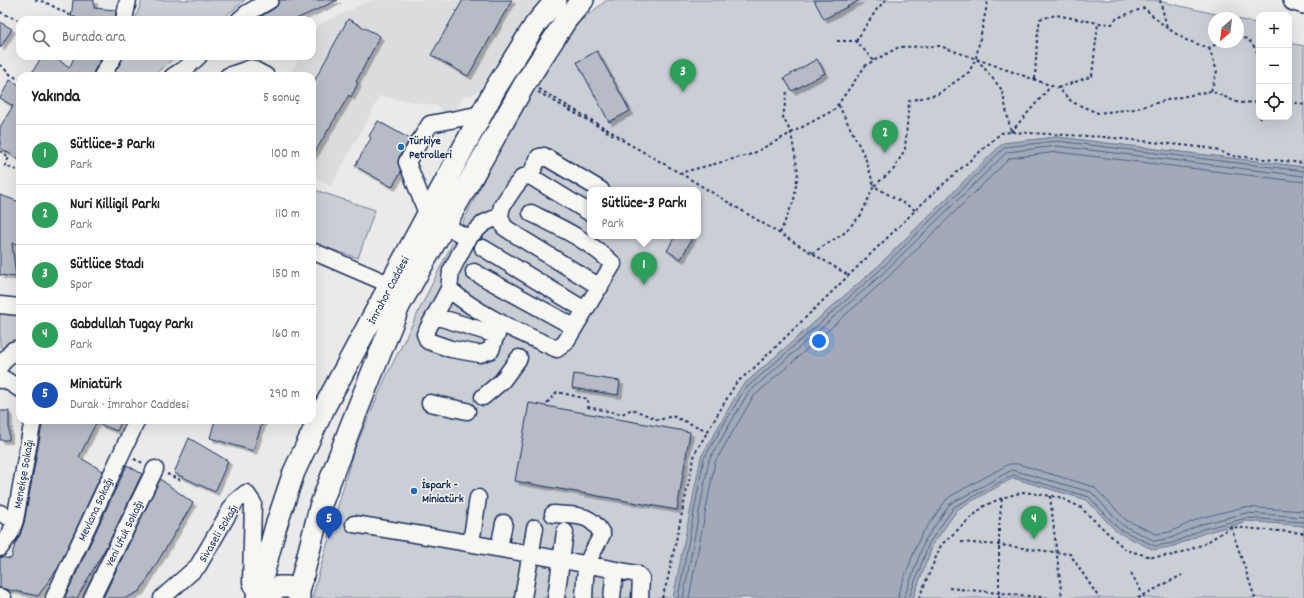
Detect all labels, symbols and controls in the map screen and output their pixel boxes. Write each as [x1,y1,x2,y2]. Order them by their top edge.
north arrow [1208,12,1244,48]
map controls [1256,12,1292,120]
button: + [1256,12,1292,48]
search box [16,16,316,60]
icon: search [30,27,52,49]
text: Burada ara [62,27,125,49]
button: − [1256,48,1292,84]
pin: 3 [670,59,696,92]
button: locate [1256,84,1292,120]
text: Yakında [32,86,80,110]
text: 5 sonuç [263,89,300,108]
pin: 2 [872,120,898,153]
place label: Türkiye Petrolleri [409,133,452,164]
text: Sütlüce-3 Parkı [70,134,155,156]
marker: Türkiye Petrolleri [396,142,406,152]
text: 1 [44,145,46,164]
text: 100 m [271,145,300,164]
text: Park [70,156,92,175]
popup [587,187,701,239]
text: Sütlüce-3 Parkı [602,193,686,215]
text: Nuri Killigil Parkı [70,194,160,216]
text: 2 [42,205,48,224]
text: 110 m [275,205,300,224]
text: Park [602,215,624,234]
text: Park [70,216,92,235]
pin: 1 [631,252,657,285]
text: Sütlüce Stadı [70,254,144,276]
street label: İmrahor Caddesi [364,254,414,328]
text: 3 [42,265,48,284]
text: 150 m [272,265,300,284]
text: Spor [70,276,92,295]
text: Gabdullah Tugay Parkı [70,314,193,336]
text: 4 [42,325,48,344]
text: 160 m [272,325,300,344]
your location [809,331,829,351]
text: Park [70,336,92,355]
text: Miniatürk [70,374,122,396]
text: 5 [42,385,48,404]
text: 290 m [269,385,300,404]
text: Durak · İmrahor Caddesi [70,396,189,415]
street label: Menekşe Sokağı [10,438,39,510]
street label: Mevlana Sokağı [74,475,119,544]
place label: İspark - Miniatürk [422,477,464,508]
marker: İspark - Miniatürk [409,486,419,496]
street label: Yeni Ufuk Sokağı [102,498,149,570]
street label: Sivaseli Sokağı [195,502,243,566]
pin: 5 [316,506,342,539]
pin: 4 [1021,506,1047,539]

